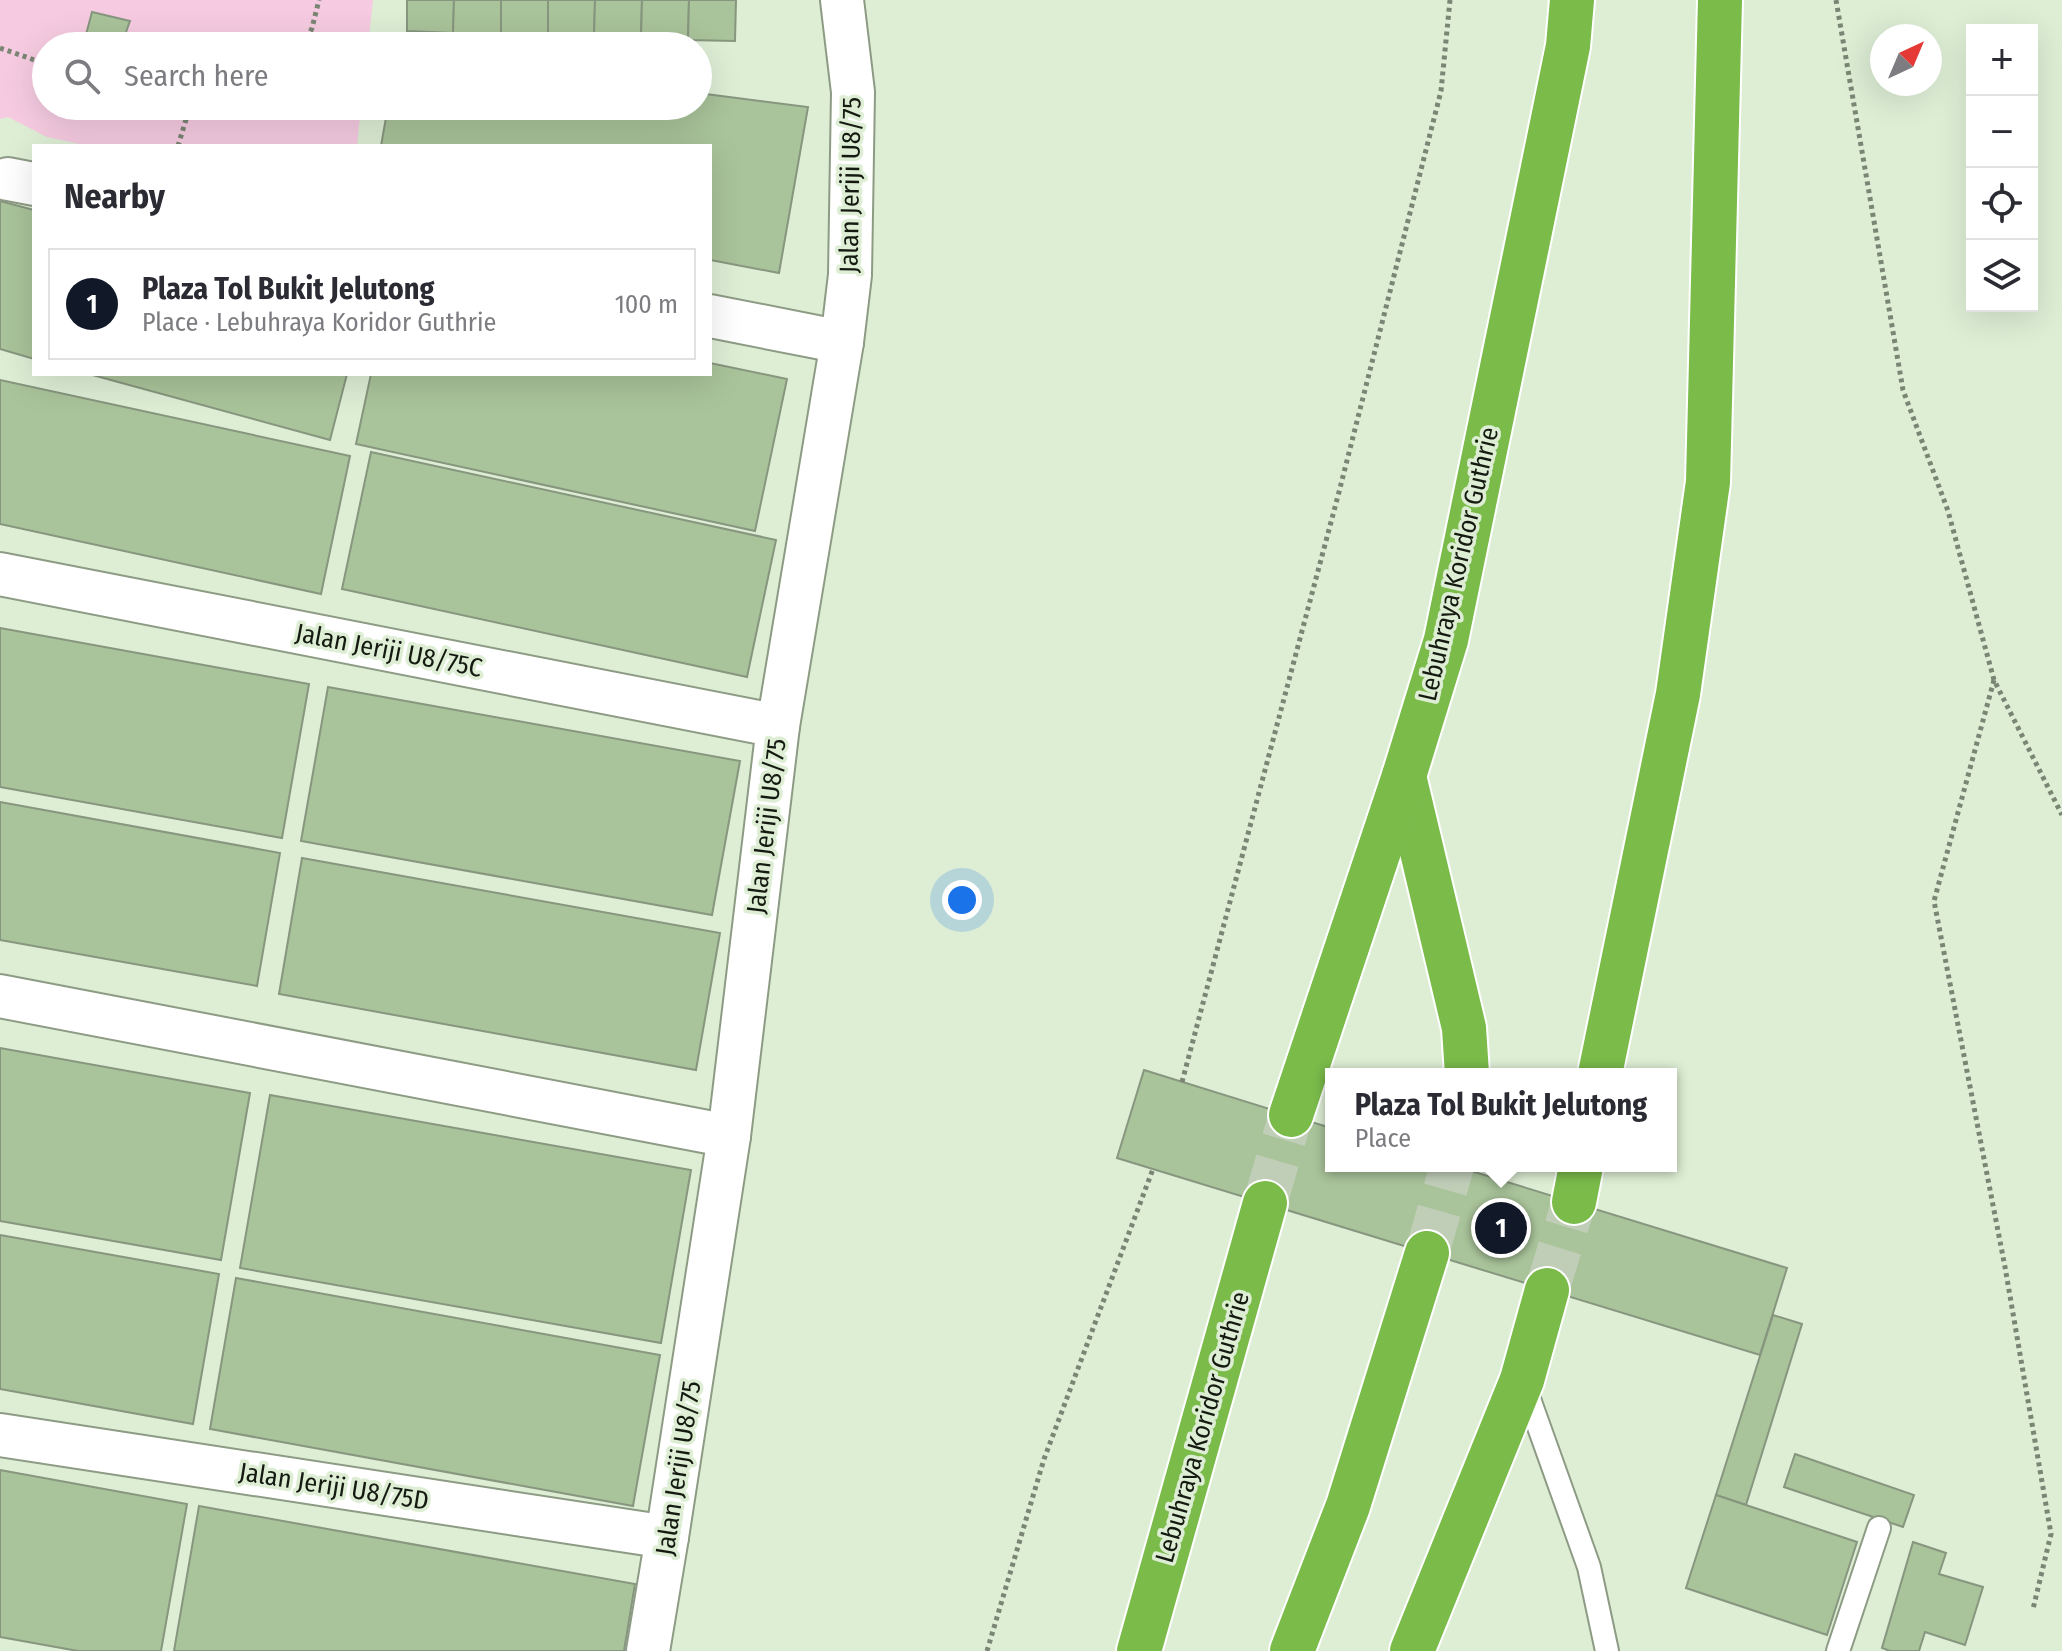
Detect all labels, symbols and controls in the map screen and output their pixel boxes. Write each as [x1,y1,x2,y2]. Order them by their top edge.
north arrow [1870,24,1942,96]
map controls [1966,24,2038,312]
button: + [1966,24,2038,96]
search box [32,32,712,120]
icon: search [60,54,104,98]
text: Search here [124,58,269,94]
button: − [1966,96,2038,168]
street label: Jalan Jeriji U8/75 [833,97,868,273]
button: locate [1966,168,2038,240]
text: Nearby [64,176,165,217]
button: layers [1966,240,2038,312]
text: Plaza Tol Bukit Jelutong [142,271,434,307]
text: 1 [87,289,98,320]
text: 100 m [615,289,678,320]
text: Place · Lebuhraya Koridor Guthrie [142,307,496,338]
street label: Lebuhraya Koridor Guthrie [1412,424,1505,704]
street label: Jalan Jeriji U8/75C [293,617,485,684]
street label: Jalan Jeriji U8/75 [740,737,793,915]
your location [942,880,982,920]
popup [1325,1068,1677,1172]
text: Plaza Tol Bukit Jelutong [1355,1087,1647,1123]
text: Place [1355,1123,1411,1154]
pin: 1 [1475,1198,1527,1258]
street label: Lebuhraya Koridor Guthrie [1149,1288,1256,1566]
street label: Jalan Jeriji U8/75 [649,1379,708,1558]
street label: Jalan Jeriji U8/75D [237,1456,431,1517]

